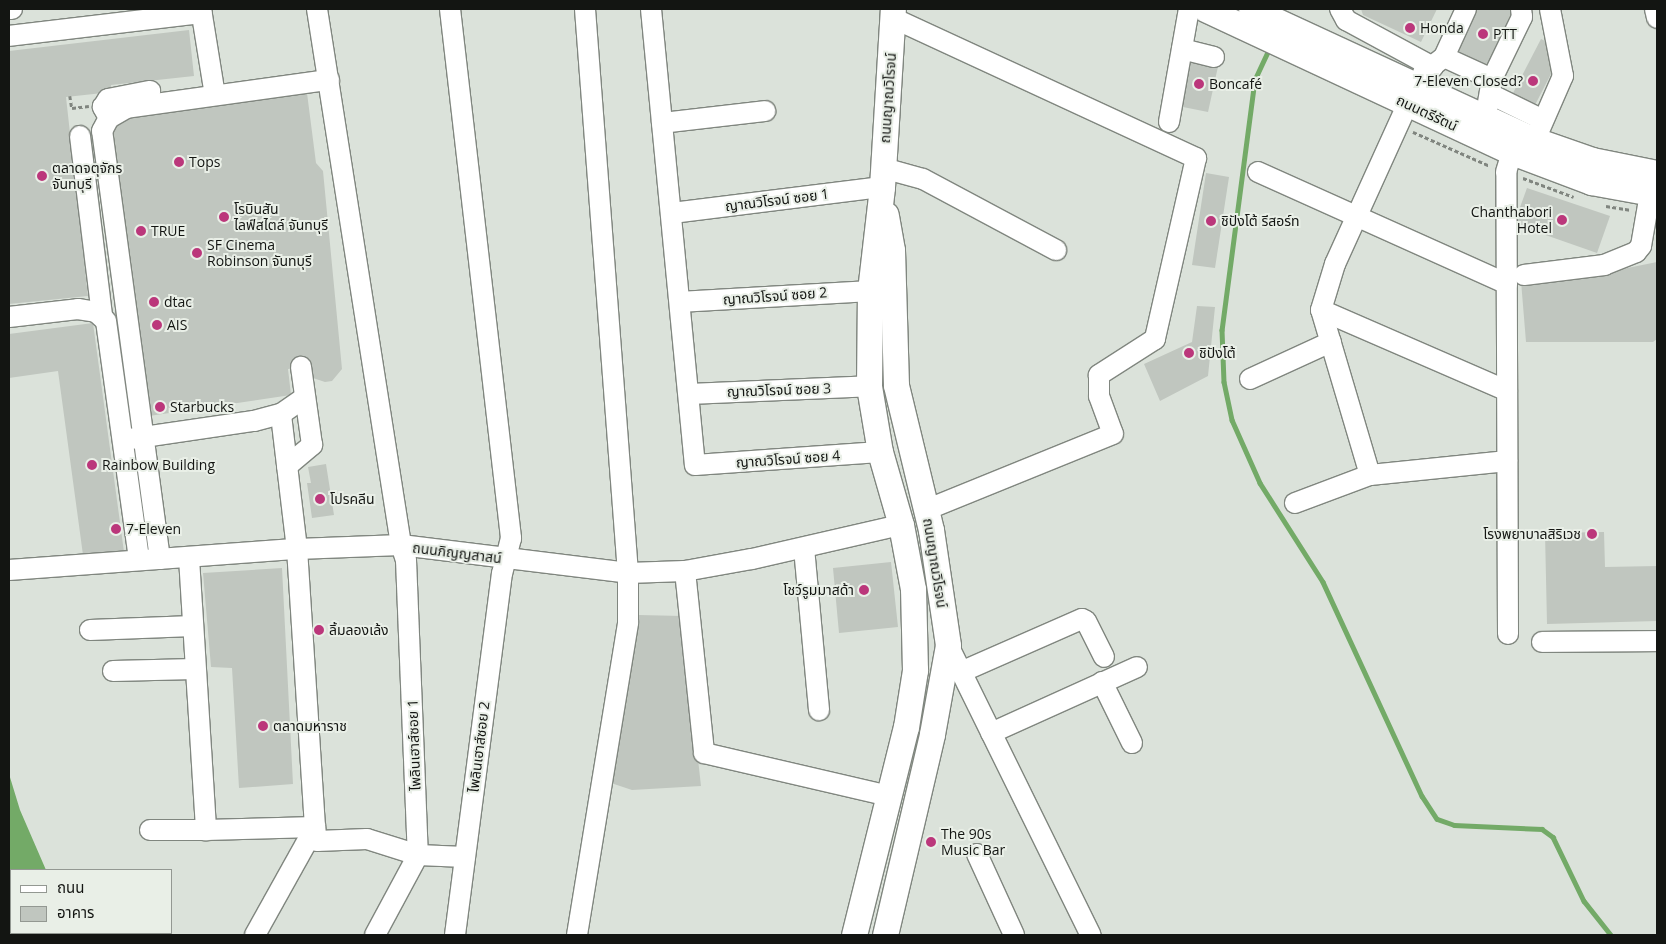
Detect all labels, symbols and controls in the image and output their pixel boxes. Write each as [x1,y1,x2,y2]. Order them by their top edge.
place label: Honda [1420,20,1464,36]
marker: Honda [1404,22,1416,34]
place label: PTT [1493,26,1517,42]
marker: PTT [1477,28,1489,40]
street label: ถนนญาณวิโรจน์ [876,52,900,144]
place label: 7-Eleven Closed? [1414,73,1523,89]
marker: 7-Eleven Closed? [1527,75,1539,87]
place label: Boncafé [1209,76,1262,92]
marker: Boncafé [1193,78,1205,90]
street label: ถนนตรีรัตน์ [1394,92,1460,134]
place label: Tops [189,154,220,170]
marker: Tops [173,156,185,168]
place label: ตลาดจตุจักร จันทบุรี [52,160,122,192]
marker: ตลาดจตุจักร จันทบุรี [36,170,48,182]
street label: ญาณวิโรจน์ ซอย 1 [724,185,830,215]
place label: โรบินสัน ไลฟ์สไตล์ จันทบุรี [234,201,328,233]
place label: Chanthabori Hotel [1471,204,1552,236]
marker: โรบินสัน ไลฟ์สไตล์ จันทบุรี [218,211,230,223]
place label: ชิปังโต้ รีสอร์ท [1221,213,1300,229]
marker: Chanthabori Hotel [1556,214,1568,226]
marker: ชิปังโต้ รีสอร์ท [1205,215,1217,227]
place label: TRUE [151,223,185,239]
marker: TRUE [135,225,147,237]
place label: SF Cinema Robinson จันทบุรี [207,237,312,270]
marker: SF Cinema Robinson จันทบุรี [191,247,203,259]
street label: ญาณวิโรจน์ ซอย 2 [722,284,828,308]
place label: dtac [164,294,192,310]
marker: dtac [148,296,160,308]
place label: AIS [167,317,187,333]
marker: AIS [151,319,163,331]
place label: ชิปังโต้ [1199,345,1236,361]
marker: ชิปังโต้ [1183,347,1195,359]
street label: ญาณวิโรจน์ ซอย 3 [727,380,831,400]
place label: Starbucks [170,399,234,415]
marker: Starbucks [154,401,166,413]
street label: ญาณวิโรจน์ ซอย 4 [735,447,841,471]
place label: Rainbow Building [102,457,215,473]
marker: Rainbow Building [86,459,98,471]
place label: โปรคลีน [330,491,375,507]
marker: โปรคลีน [314,493,326,505]
street label: ถนนญาณวิโรจน์ [920,517,950,609]
place label: 7-Eleven [126,521,181,537]
marker: 7-Eleven [110,523,122,535]
place label: โรงพยาบาลสิริเวช [1483,526,1581,542]
marker: โรงพยาบาลสิริเวช [1585,527,1599,541]
street label: ถนนภิญญสาสน์ [411,539,503,567]
place label: โชว์รูมมาสด้า [783,582,854,598]
marker: โชว์รูมมาสด้า [858,584,870,596]
place label: ลิ้มลองเล้ง [329,622,389,638]
marker: ลิ้มลองเล้ง [313,624,325,636]
street label: ไพลินเฮาส์ซอย 1 [404,699,424,791]
street label: ไพลินเฮาส์ซอย 2 [465,701,493,793]
place label: ตลาดมหาราช [273,718,347,734]
marker: ตลาดมหาราช [257,720,269,732]
place label: The 90s Music Bar [941,826,1005,859]
marker: The 90s Music Bar [925,836,937,848]
legend [10,869,172,934]
text: ถนน [57,877,84,897]
text: อาคาร [57,902,94,922]

